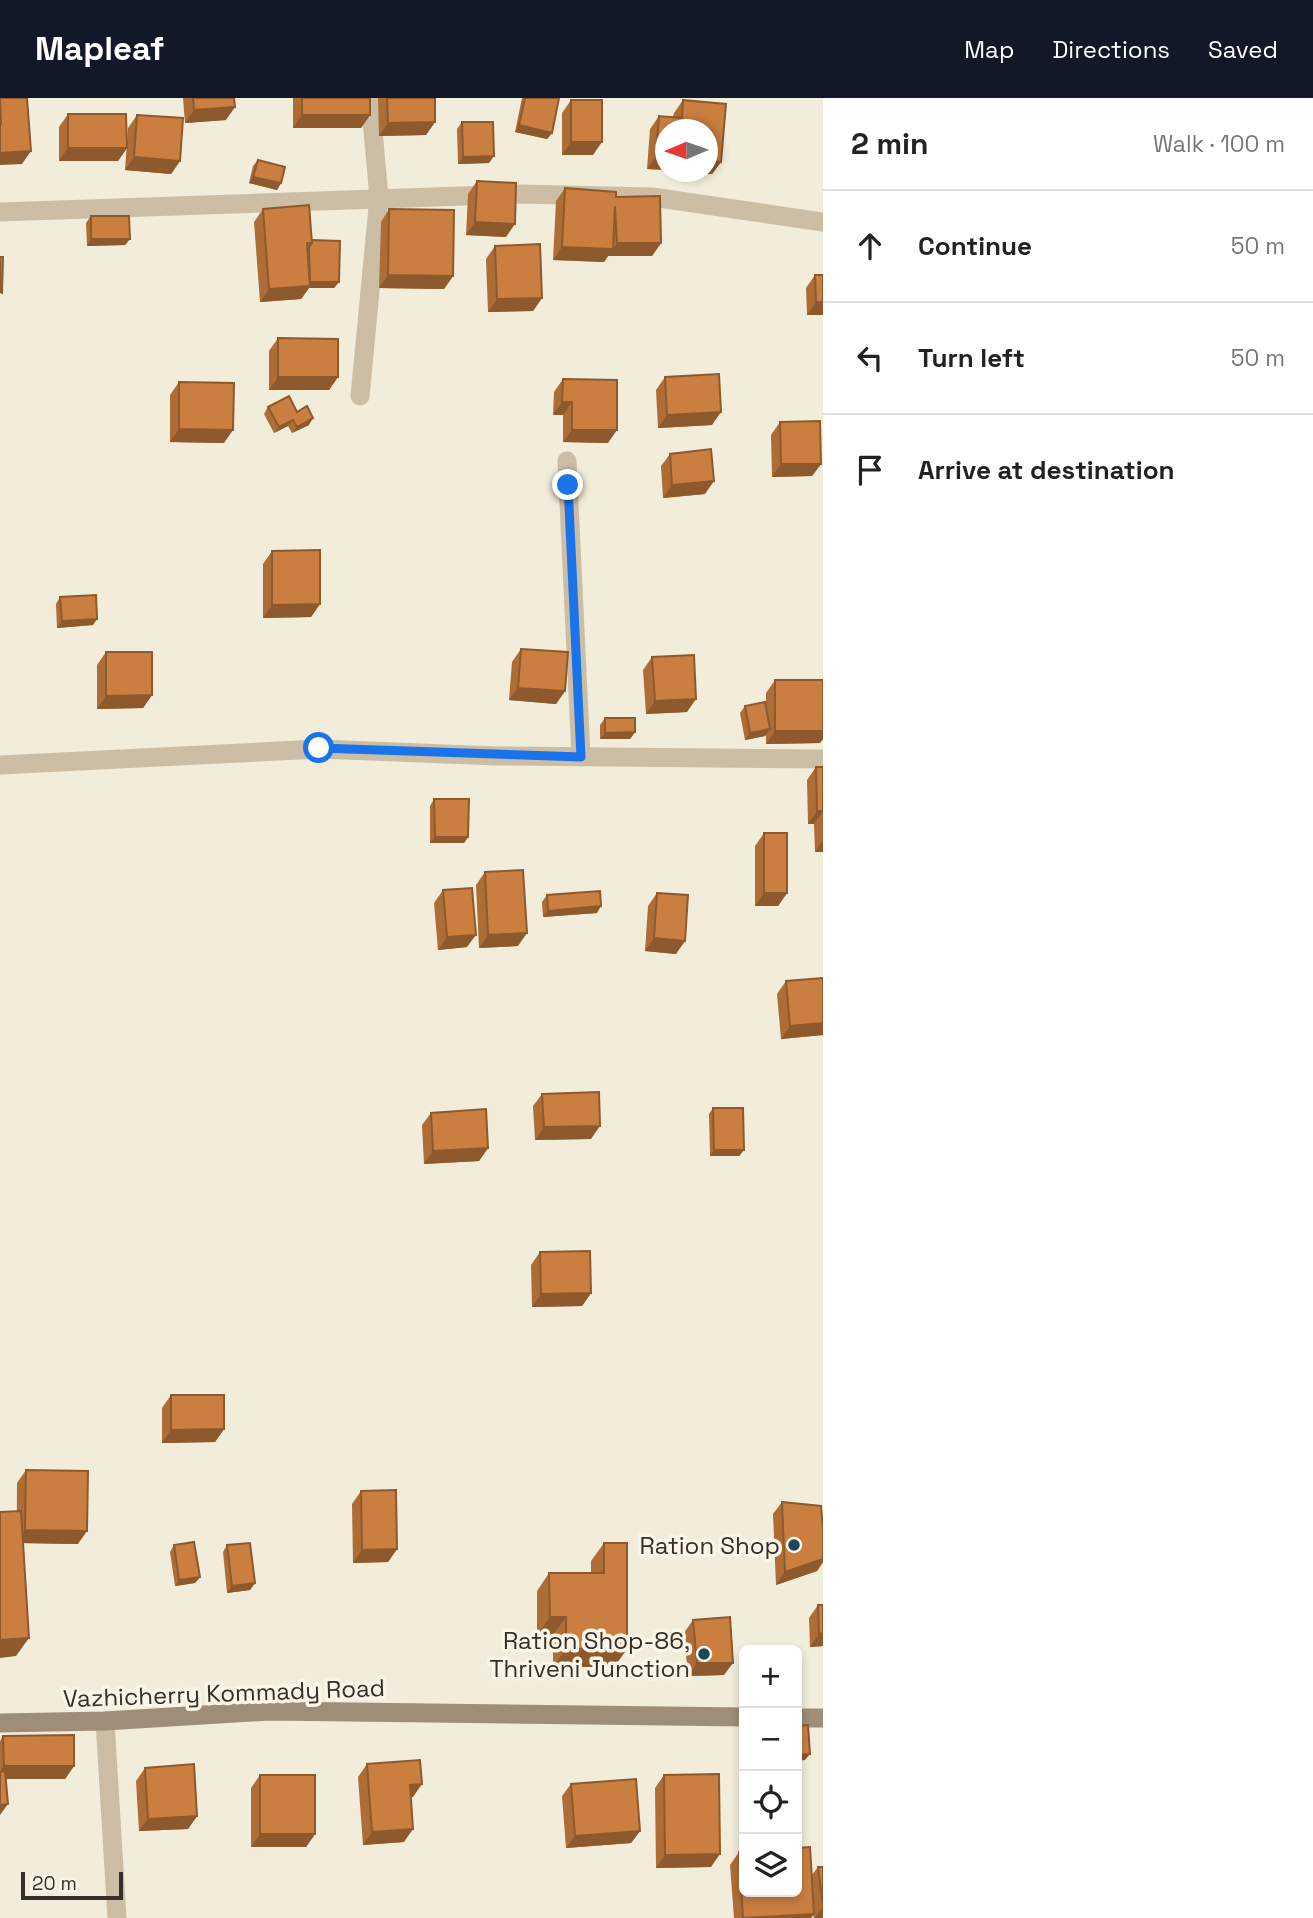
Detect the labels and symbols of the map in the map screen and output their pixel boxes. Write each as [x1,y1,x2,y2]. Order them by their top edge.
north arrow [655,119,718,182]
route end [552,469,583,500]
route start [303,732,334,763]
place label: Ration Shop [639,1530,780,1561]
marker: Ration Shop [786,1537,802,1553]
place label: Ration Shop-86, Thriveni Junction [489,1625,690,1684]
marker: Ration Shop-86, Thriveni Junction [696,1646,712,1662]
street label: Vazhicherry Kommady Road [63,1672,385,1714]
scale bar [21,1869,122,1901]

